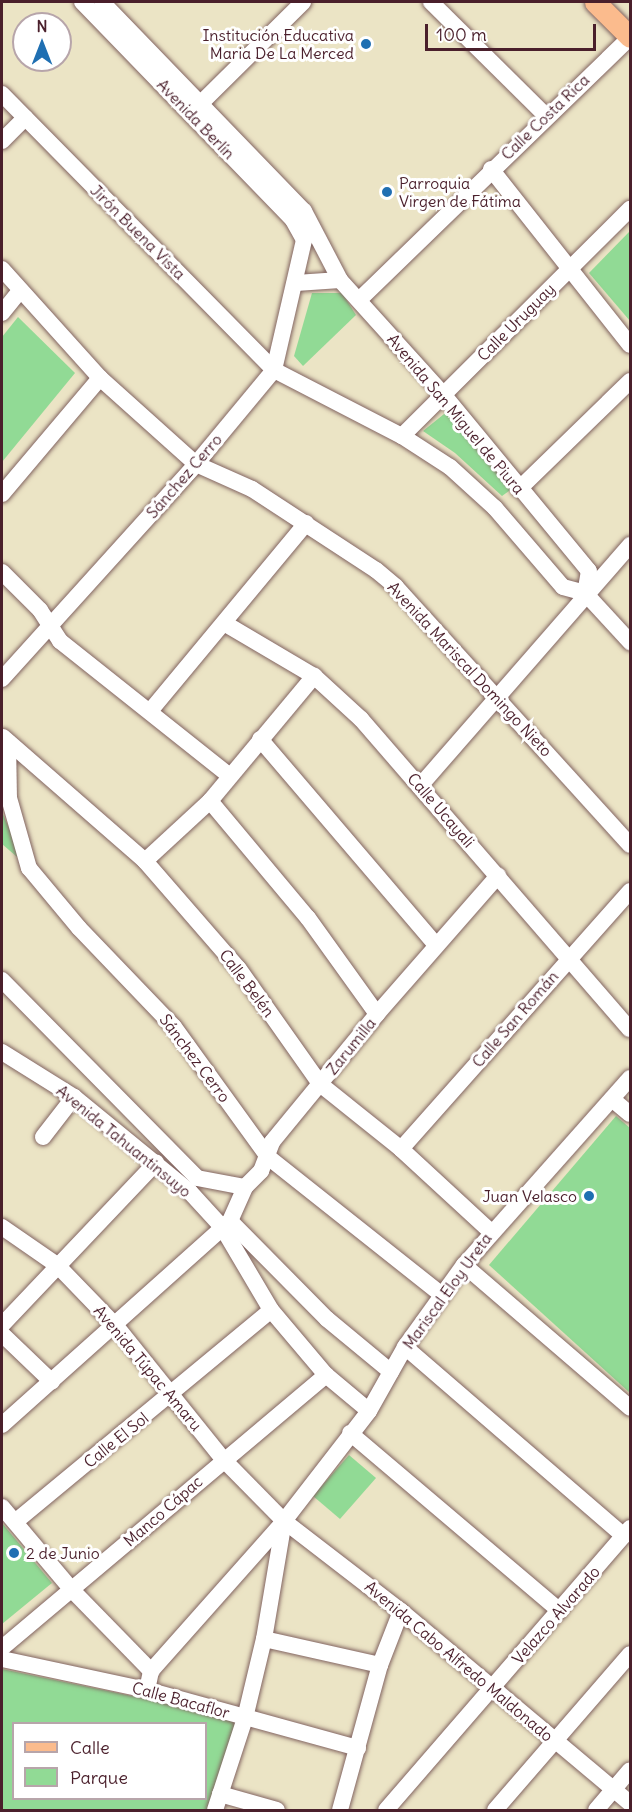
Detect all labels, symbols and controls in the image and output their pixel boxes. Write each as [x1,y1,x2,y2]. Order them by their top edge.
north arrow [12,12,72,72]
scale bar [428,12,599,50]
text: N [36,16,48,36]
text: 100 m [436,23,487,46]
place label: Institución Educativa Maria De La Merced [202,25,354,63]
marker: Institución Educativa Maria De La Merced [359,37,373,51]
street label: Calle Costa Rica [497,70,593,164]
street label: Avenida Berlín [153,75,239,163]
place label: Parroquia Virgen de Fátima [399,173,521,211]
street label: Jirón Buena Vista [87,181,189,283]
marker: Parroquia Virgen de Fátima [380,185,394,199]
street label: Calle Uruguay [473,279,559,365]
street label: Avenida San Miguel de Piura [383,330,529,498]
street label: Sánchez Cerro [142,430,226,522]
street label: Avenida Mariscal Domingo Nieto [384,578,556,760]
street label: Calle Ucayali [403,769,479,851]
street label: Calle Belén [215,945,279,1021]
street label: Calle San Román [468,967,562,1071]
street label: Sánchez Cerro [156,1010,234,1106]
street label: Zarumilla [322,1014,380,1078]
street label: Avenida Tahuantinsuyo [53,1081,195,1201]
place label: Juan Velasco [482,1186,577,1206]
marker: Juan Velasco [582,1189,596,1203]
street label: Mariscal Eloy Ureta [398,1229,496,1353]
street label: Avenida Túpac Amaru [90,1301,206,1435]
street label: Calle El Sol [80,1408,152,1472]
street label: Manco Cápac [120,1472,206,1550]
place label: 2 de Junio [26,1543,100,1563]
marker: 2 de Junio [7,1546,21,1560]
street label: Velazco Alvarado [508,1562,604,1668]
street label: Avenida Cabo Alfredo Maldonado [361,1577,557,1745]
street label: Calle Bacaflor [130,1678,232,1722]
legend [12,1722,207,1800]
text: Calle [70,1736,110,1759]
text: Parque [70,1766,128,1789]

